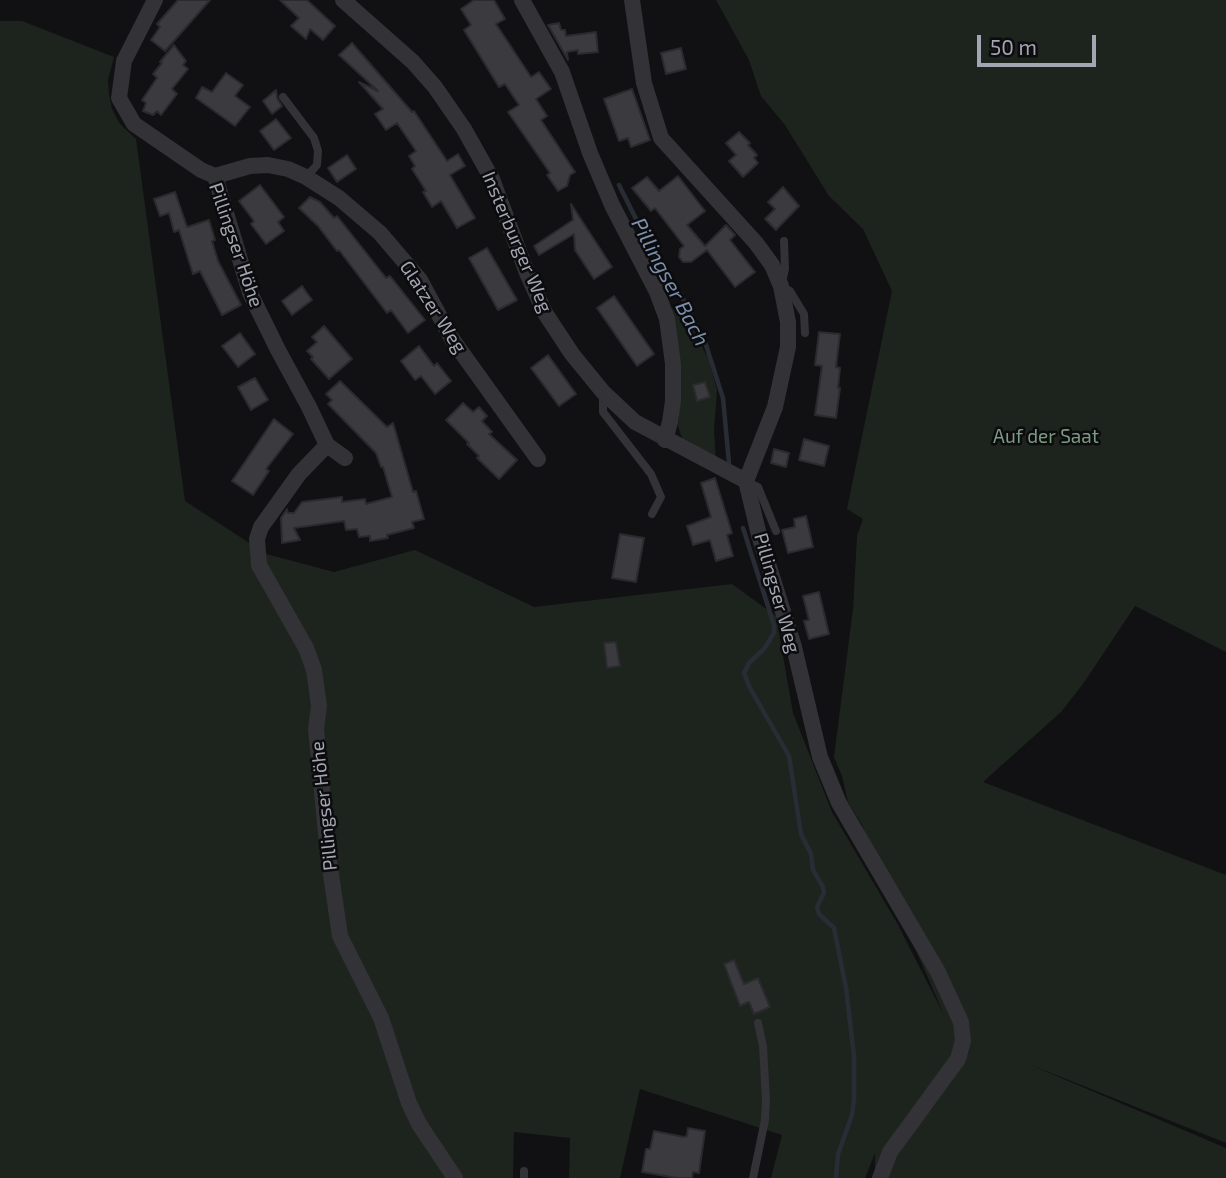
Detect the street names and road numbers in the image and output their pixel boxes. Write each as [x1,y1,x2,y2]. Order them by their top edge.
street label: Insterburger Weg [477,168,557,316]
street label: Pillingser Höhe [204,180,268,310]
street label: Glatzer Weg [395,257,471,357]
street label: Pillingser Weg [749,530,805,656]
street label: Pillingser Höhe [306,740,342,872]

